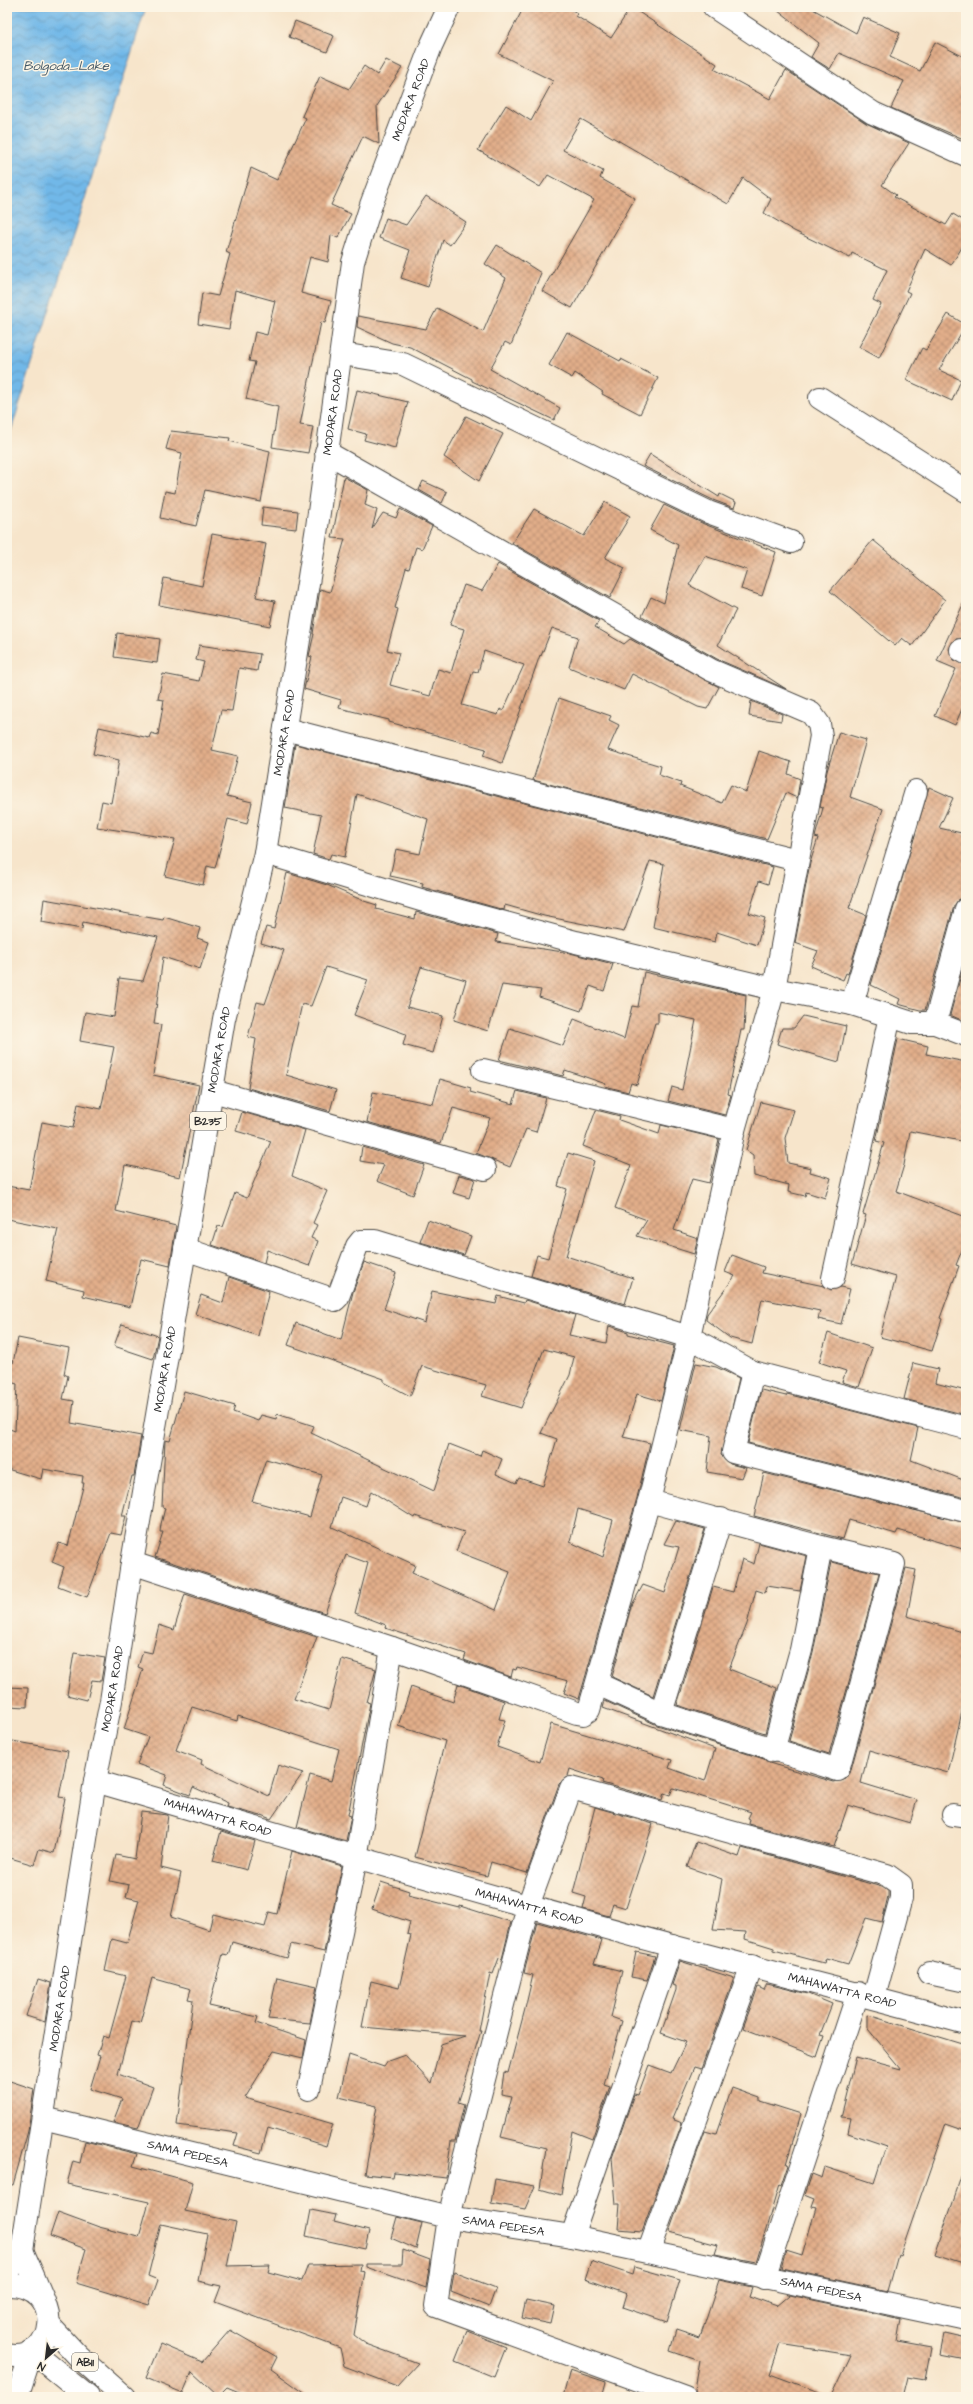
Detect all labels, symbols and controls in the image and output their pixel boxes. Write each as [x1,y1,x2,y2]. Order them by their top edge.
street label: MODARA ROAD [388,56,434,143]
water label: Bolgoda_Lake [23,57,110,76]
street label: MODARA ROAD [318,368,347,456]
street label: MODARA ROAD [269,688,299,777]
street label: MODARA ROAD [203,1005,235,1094]
road number: B235 [190,1112,226,1130]
street label: MODARA ROAD [149,1325,180,1413]
street label: MODARA ROAD [97,1645,128,1733]
street label: MAHAWATTA ROAD [162,1793,274,1841]
street label: MAHAWATTA ROAD [473,1883,585,1930]
street label: MODARA ROAD [45,1964,75,2052]
street label: MAHAWATTA ROAD [786,1968,898,2012]
street label: SAMA PEDESA [145,2135,230,2171]
street label: SAMA PEDESA [461,2211,546,2240]
street label: SAMA PEDESA [779,2272,864,2306]
north arrow [26,2338,66,2378]
road number: AB11 [72,2353,98,2371]
text: N [35,2358,48,2375]

